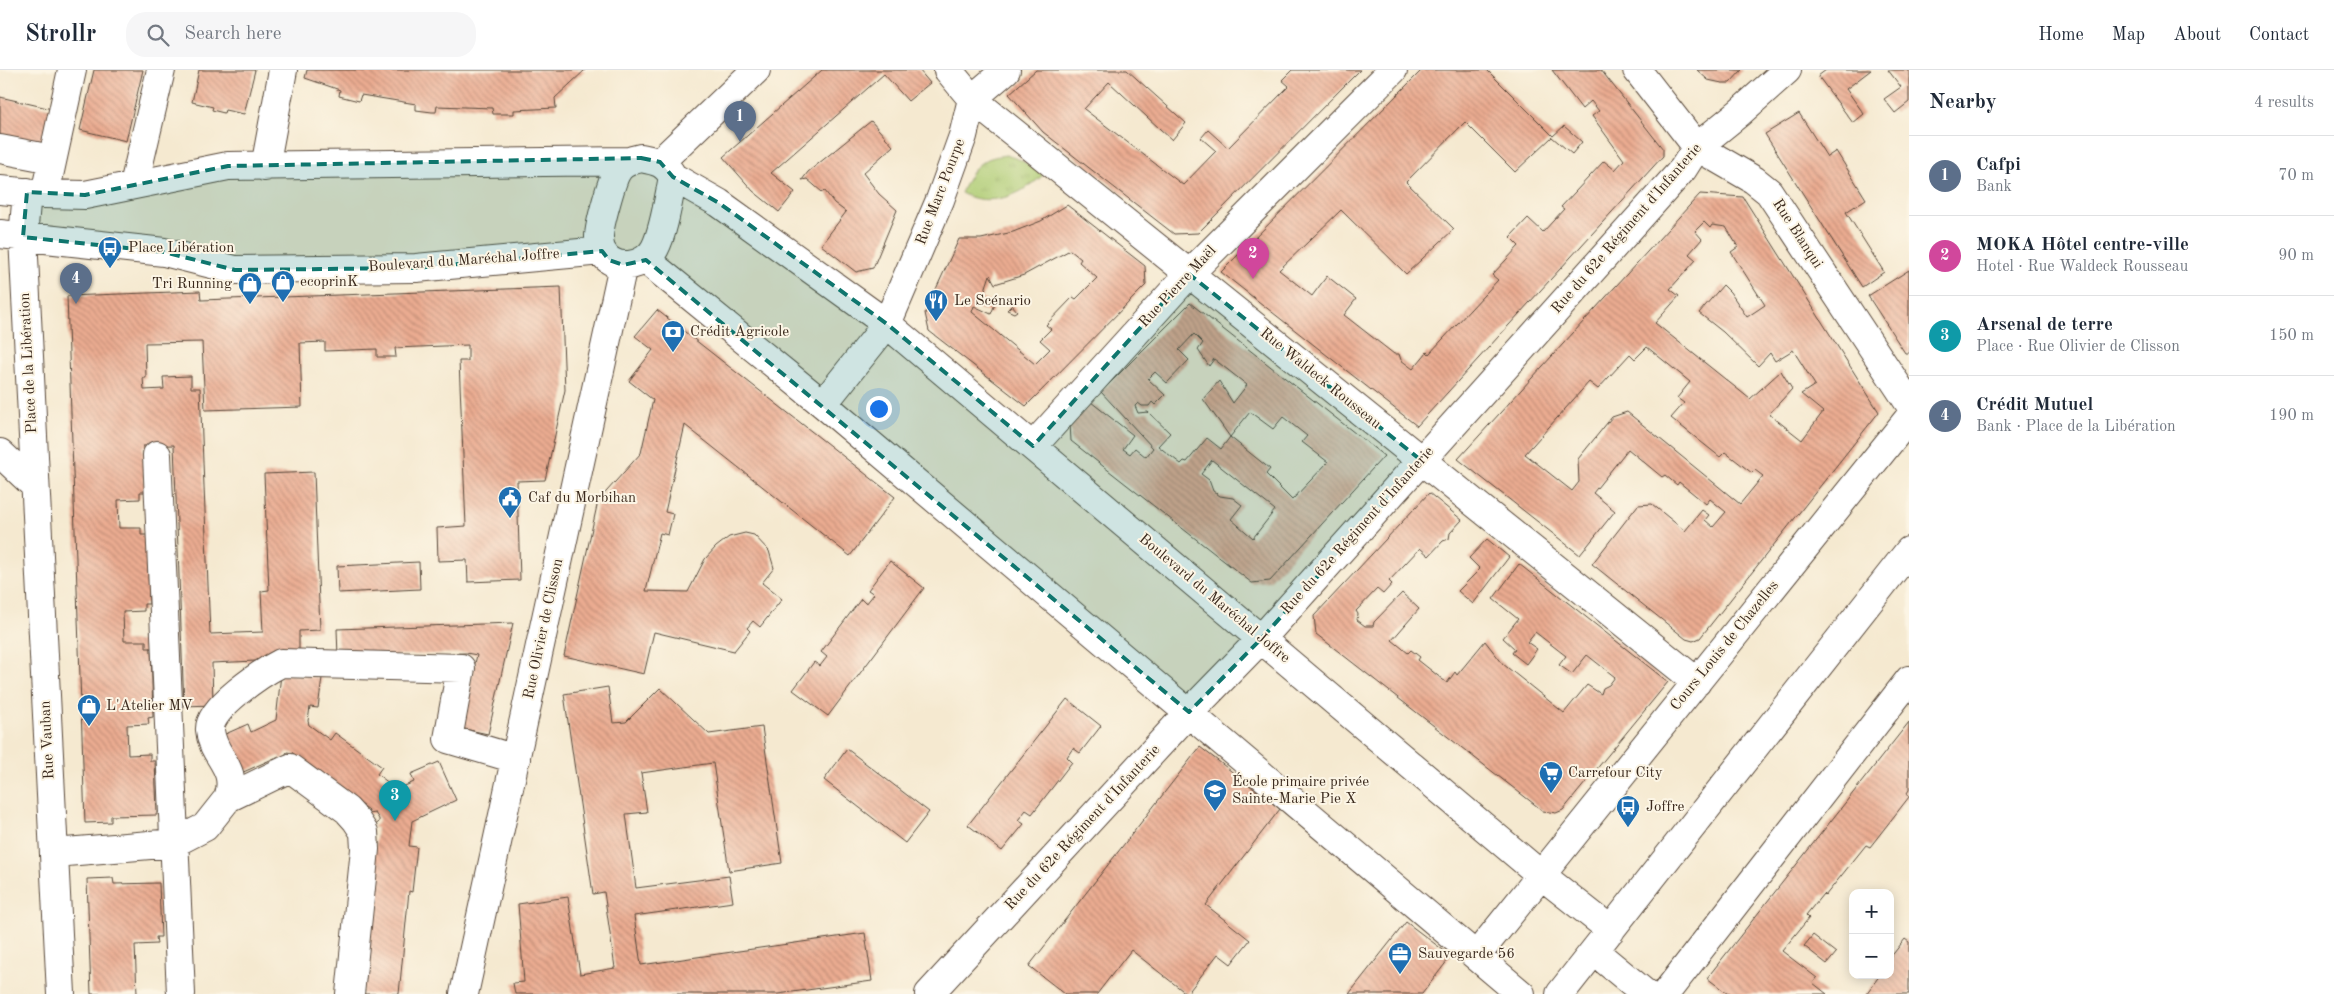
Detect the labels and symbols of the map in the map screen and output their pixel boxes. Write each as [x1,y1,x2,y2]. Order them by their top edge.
pin: 1 [724,101,756,142]
street label: Rue Marc Pourpe [914,137,968,247]
street label: Rue du 62e Régiment d'Infanterie [1549,141,1705,317]
street label: Rue Blanqui [1769,197,1825,271]
bus stop icon: Place Libération [97,235,123,269]
pin: 2 [1237,238,1269,279]
place label: Place Libération [128,241,234,256]
street label: Rue Pierre Maël [1137,243,1219,331]
street label: Boulevard du Maréchal Joffre [368,247,560,275]
pin: 4 [60,263,92,304]
shop icon: ecoprinK [270,269,296,303]
shop icon: Tri Running [237,271,263,305]
place label: ecoprinK [300,275,358,290]
place label: Tri Running [152,277,232,292]
restaurant icon: Le Scénario [923,288,949,322]
street label: Place de la Libération [18,292,40,434]
place label: Le Scénario [954,294,1031,309]
bank icon: Crédit Agricole [660,319,686,353]
place label: Crédit Agricole [690,325,789,340]
street label: Rue Waldeck Rousseau [1257,326,1383,432]
your location [866,396,892,422]
street label: Rue du 62e Régiment d'Infanterie [1279,444,1437,618]
public building icon: Caf du Morbihan [497,485,523,519]
place label: Caf du Morbihan [528,491,636,506]
street label: Boulevard du Maréchal Joffre [1136,532,1292,666]
street label: Rue Olivier de Clisson [522,557,566,701]
street label: Cours Louis de Chazelles [1668,578,1782,714]
shop icon: L'Atelier MV [76,693,102,727]
place label: L'Atelier MV [106,699,193,714]
street label: Rue Vauban [38,700,58,780]
street label: Rue du 62e Régiment d'Infanterie [1003,742,1163,913]
supermarket icon: Carrefour City [1538,760,1564,794]
place label: Carrefour City [1568,766,1663,781]
place label: École primaire privée Sainte-Marie Pie X [1232,772,1369,807]
school or university icon: École primaire privée Sainte-Marie Pie X [1202,778,1228,812]
pin: 3 [379,780,411,821]
bus stop icon: Joffre [1615,794,1641,828]
place label: Joffre [1646,800,1685,815]
office icon: Sauvegarde 56 [1387,941,1413,975]
place label: Sauvegarde 56 [1418,947,1515,962]

